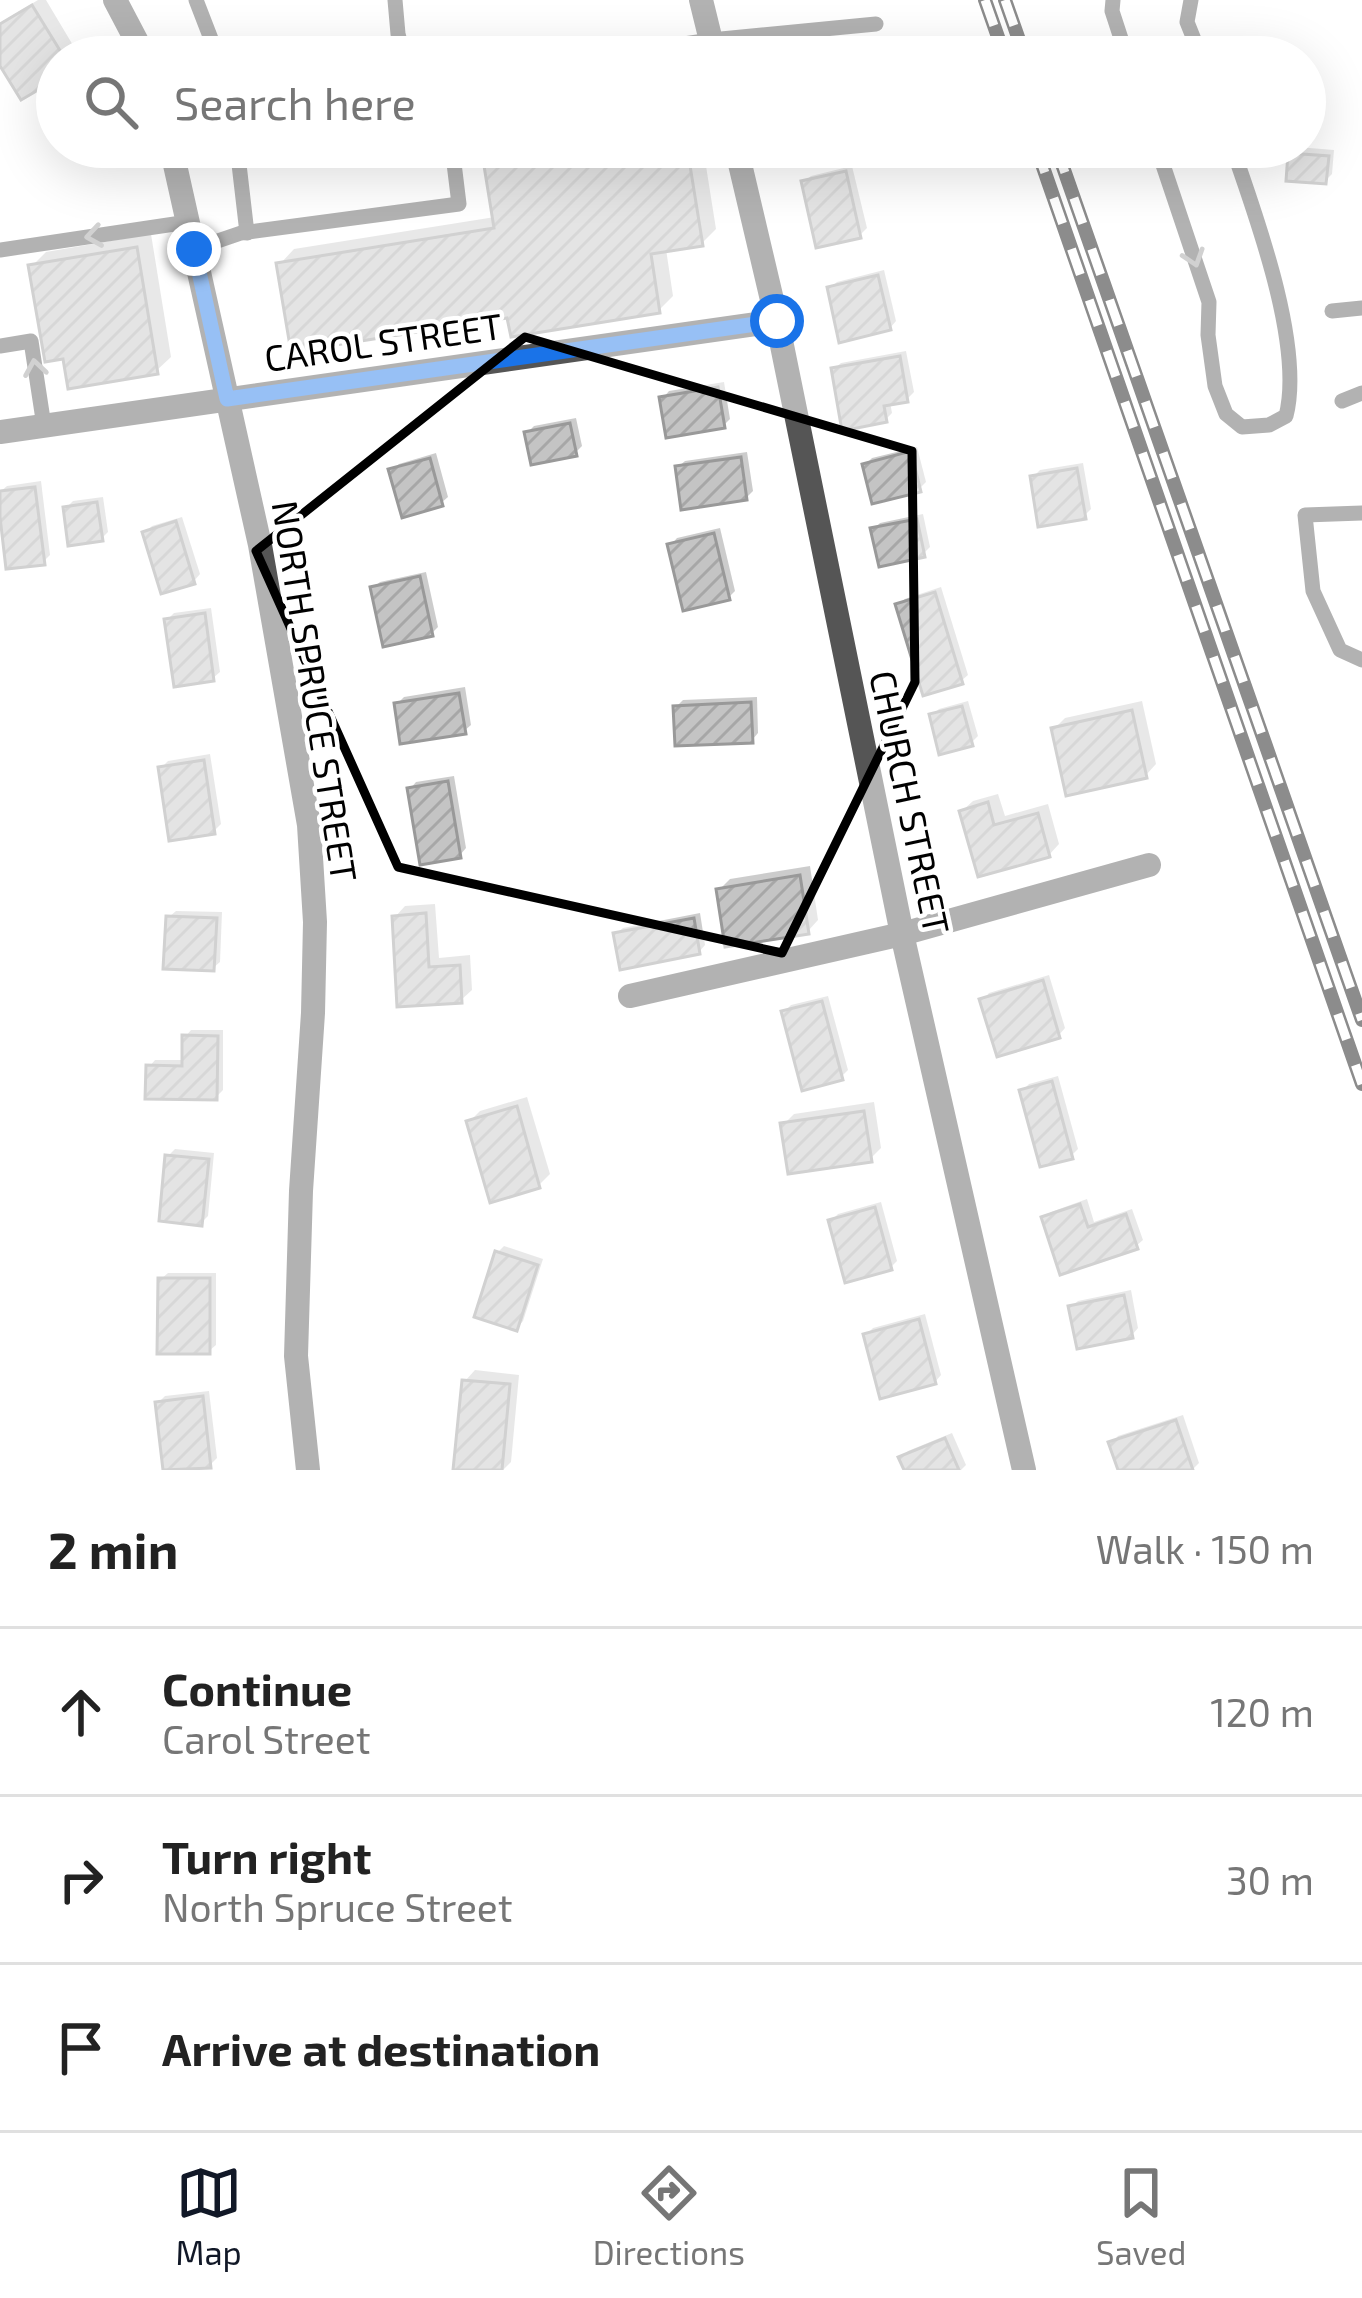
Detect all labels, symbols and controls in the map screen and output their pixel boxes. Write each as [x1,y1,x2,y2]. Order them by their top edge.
search box [36,36,1326,168]
icon: search [78,69,144,135]
text: Search here [174,75,416,129]
one-way arrow [84,222,104,248]
route end [167,222,221,276]
one-way arrow [1180,246,1204,267]
route start [750,294,804,348]
street label: CAROL STREET [261,303,505,379]
one-way arrow [23,358,49,378]
street label: NORTH SPRUCE STREET [265,497,367,885]
street label: CHURCH STREET [862,666,960,938]
text: 2 min [48,1518,178,1579]
text: Walk · 150 m [1096,1525,1314,1572]
text: Continue [162,1661,352,1715]
icon: ahead [48,1679,114,1745]
text: 120 m [1210,1688,1314,1735]
text: Carol Street [162,1715,371,1762]
text: Turn right [162,1829,371,1883]
icon: right [48,1847,114,1913]
text: 30 m [1226,1856,1314,1903]
text: North Spruce Street [162,1883,513,1930]
icon: arrive [48,2015,114,2081]
text: Arrive at destination [162,2021,600,2075]
tab: Map [176,2160,242,2272]
tab: Directions [593,2160,745,2272]
tab: Saved [1096,2160,1186,2272]

